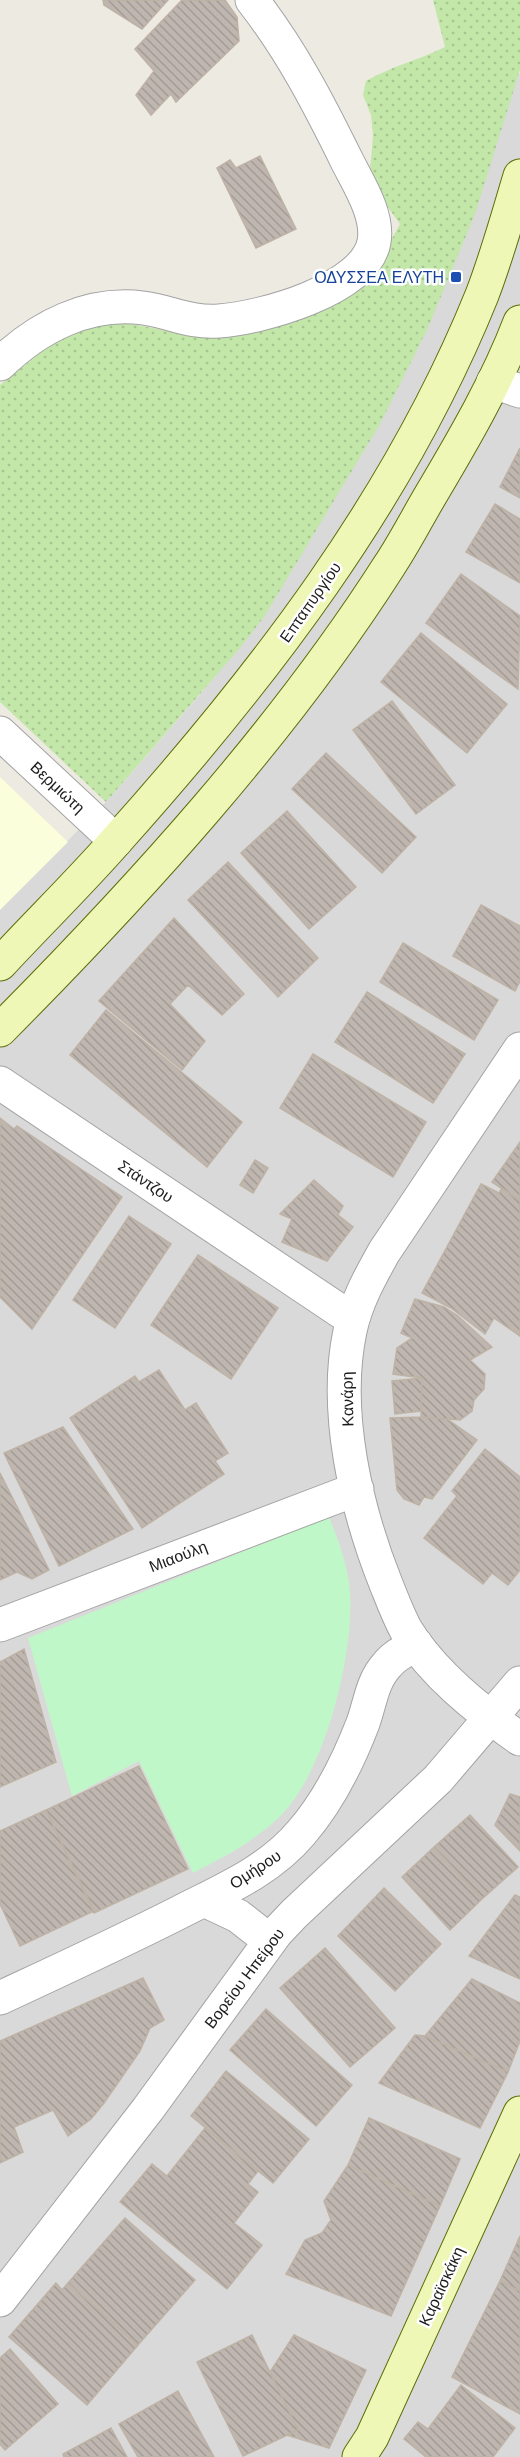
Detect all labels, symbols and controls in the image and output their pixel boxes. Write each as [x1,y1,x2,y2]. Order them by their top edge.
place label: ΟΔΥΣΣΕΑ ΕΛΥΤΗ [314,267,444,288]
marker: ΟΔΥΣΣΕΑ ΕΛΥΤΗ [449,270,463,284]
street label: Επταπυργίου [275,558,346,647]
street label: Βερμιώτη [26,757,89,818]
street label: Στάντζου [114,1155,177,1208]
street label: Κανάρη [337,1371,358,1427]
street label: Μιαούλη [146,1536,210,1577]
street label: Ομήρου [226,1845,285,1894]
street label: Βορείου Ηπείρου [200,1924,289,2033]
street label: Καραϊσκάκη [414,2243,469,2329]

